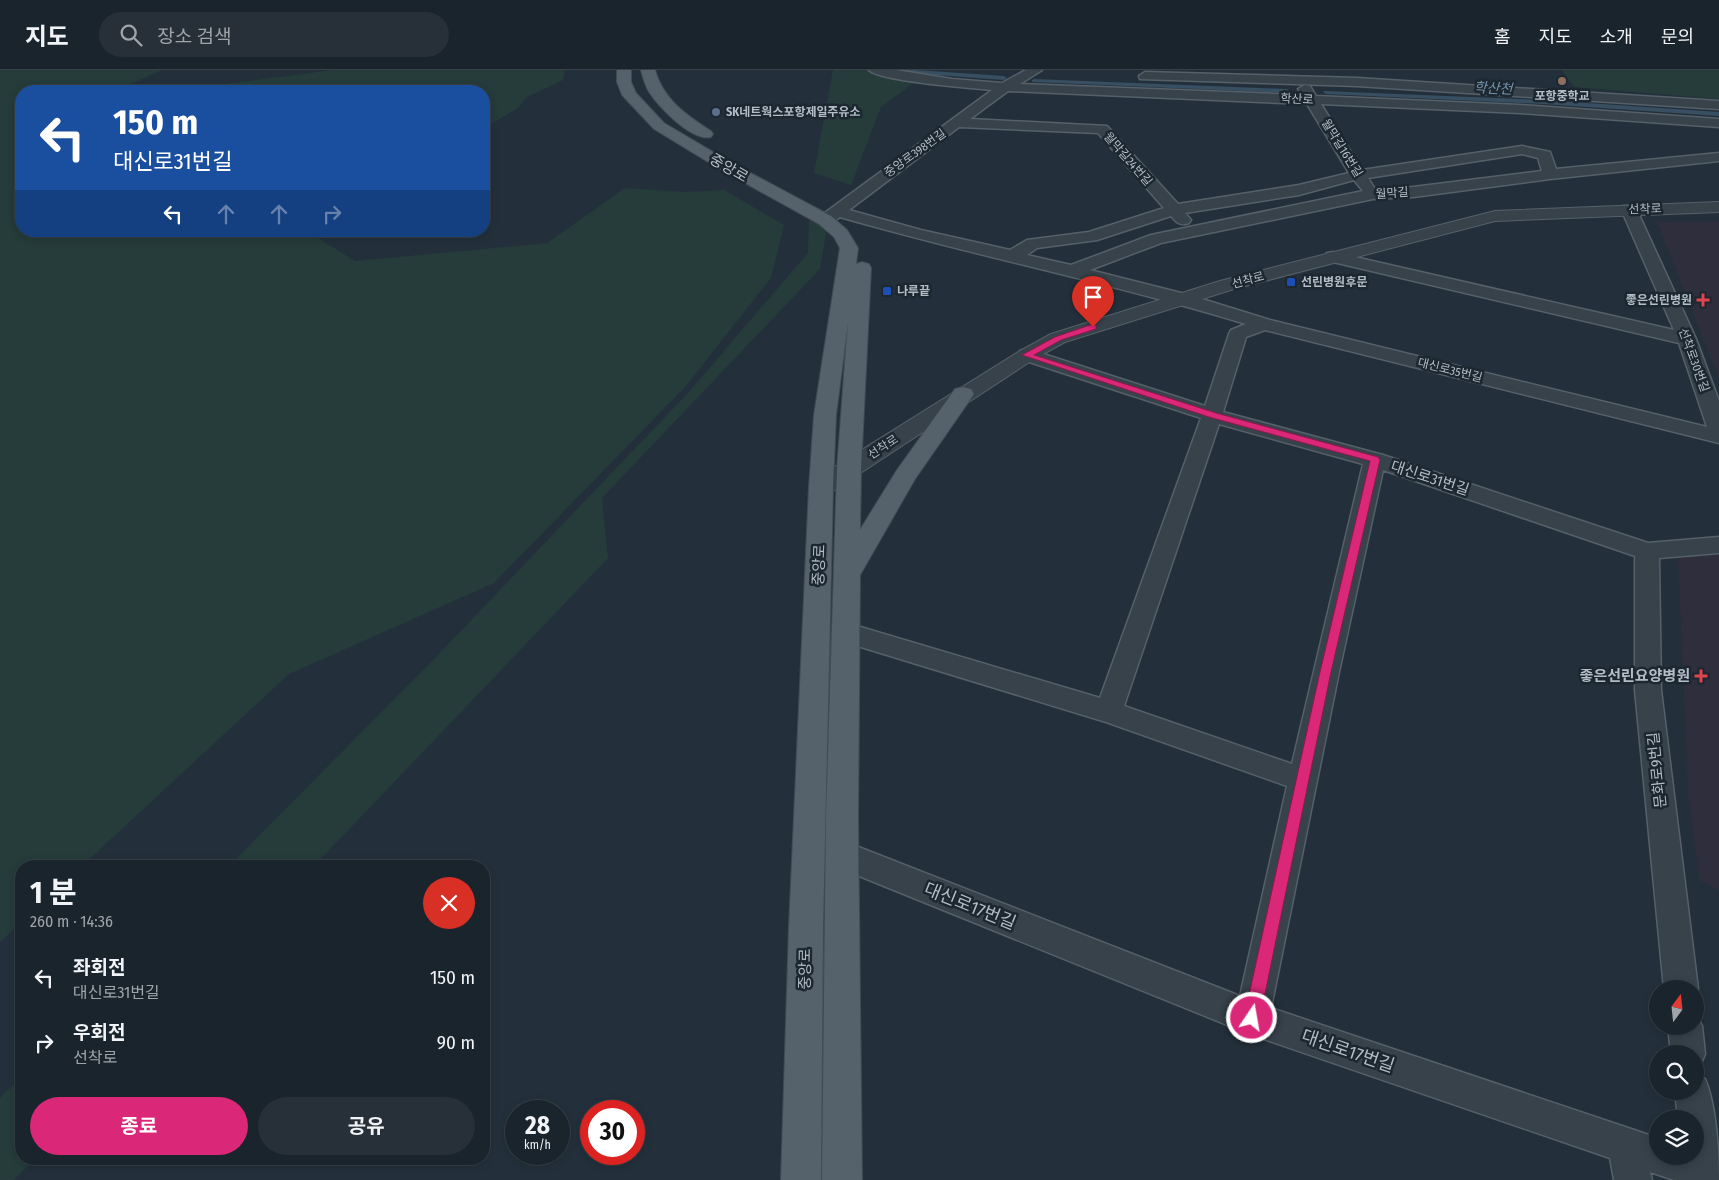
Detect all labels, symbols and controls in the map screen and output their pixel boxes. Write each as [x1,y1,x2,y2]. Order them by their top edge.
search box [99,12,449,57]
icon: search [117,21,145,49]
text: 지도 [25,23,69,51]
text: 장소 검색 [157,25,232,48]
text: 홈 [1494,26,1511,48]
text: 지도 [1539,26,1572,48]
text: 소개 [1600,26,1633,48]
text: 문의 [1661,26,1694,48]
marker: 포항중학교 [1556,75,1568,87]
water label: 학산천 [1473,79,1514,98]
place label: 포항중학교 [1534,89,1590,103]
street label: 학산로 [1280,91,1314,107]
text: 150 m [113,101,198,143]
icon: left [30,105,95,170]
place label: SK네트웍스포항제일주유소 [726,105,861,119]
marker: SK네트웍스포항제일주유소 [710,106,722,118]
street label: 월막길16번길 [1319,116,1365,180]
street label: 중앙로398번길 [882,126,948,180]
street label: 월막길24번길 [1101,129,1155,189]
text: 대신로31번길 [113,148,232,175]
street label: 중앙로 [707,150,751,186]
street label: 월막길 [1375,185,1409,201]
icon: left [159,200,187,228]
icon: ahead [212,200,240,228]
icon: ahead [265,200,293,228]
icon: right [318,200,346,228]
street label: 선착로 [1628,201,1662,217]
street label: 선착로 [1230,269,1266,291]
place label: 선린병원후문 [1301,275,1367,289]
pin [1072,276,1114,327]
marker: 선린병원후문 [1285,276,1297,288]
icon: arrive [1079,283,1107,311]
place label: 나루끝 [897,284,930,298]
marker: 나루끝 [881,285,893,297]
place label: 좋은선린병원 [1626,293,1692,307]
marker: 좋은선린병원 [1696,293,1710,307]
street label: 선착로30번길 [1676,326,1712,394]
street label: 대신로35번길 [1416,355,1484,385]
street label: 선착로 [865,432,901,462]
street label: 대신로31번길 [1389,457,1471,499]
street label: 중앙로 [809,544,829,586]
place label: 좋은선린요양병원 [1580,667,1690,685]
marker: 좋은선린요양병원 [1694,669,1708,683]
street label: 문화로9번길 [1644,731,1670,809]
text: 1 분 [30,875,77,911]
button: close [423,877,475,929]
street label: 대신로17번길 [921,878,1019,934]
text: 260 m · 14:36 [30,912,113,931]
street label: 중앙로 [796,948,814,990]
text: 좌회전 [73,956,125,979]
icon: left [30,964,58,992]
text: 150 m [430,966,475,989]
north arrow [1649,980,1704,1035]
map controls [1649,980,1704,1165]
text: 대신로31번길 [73,983,160,1002]
position arrow [1225,991,1277,1043]
text: 우회전 [73,1021,125,1044]
street label: 대신로17번길 [1299,1025,1397,1077]
icon: right [30,1029,58,1057]
text: 90 m [437,1031,475,1054]
button: search [1649,1045,1704,1100]
text: 선착로 [73,1048,117,1067]
button: 종료 [30,1097,248,1155]
button: 공유 [258,1097,475,1155]
speed limit sign: 30 [580,1100,645,1165]
button: layers [1649,1110,1704,1165]
text: 28 [525,1111,550,1141]
text: km/h [524,1138,551,1152]

